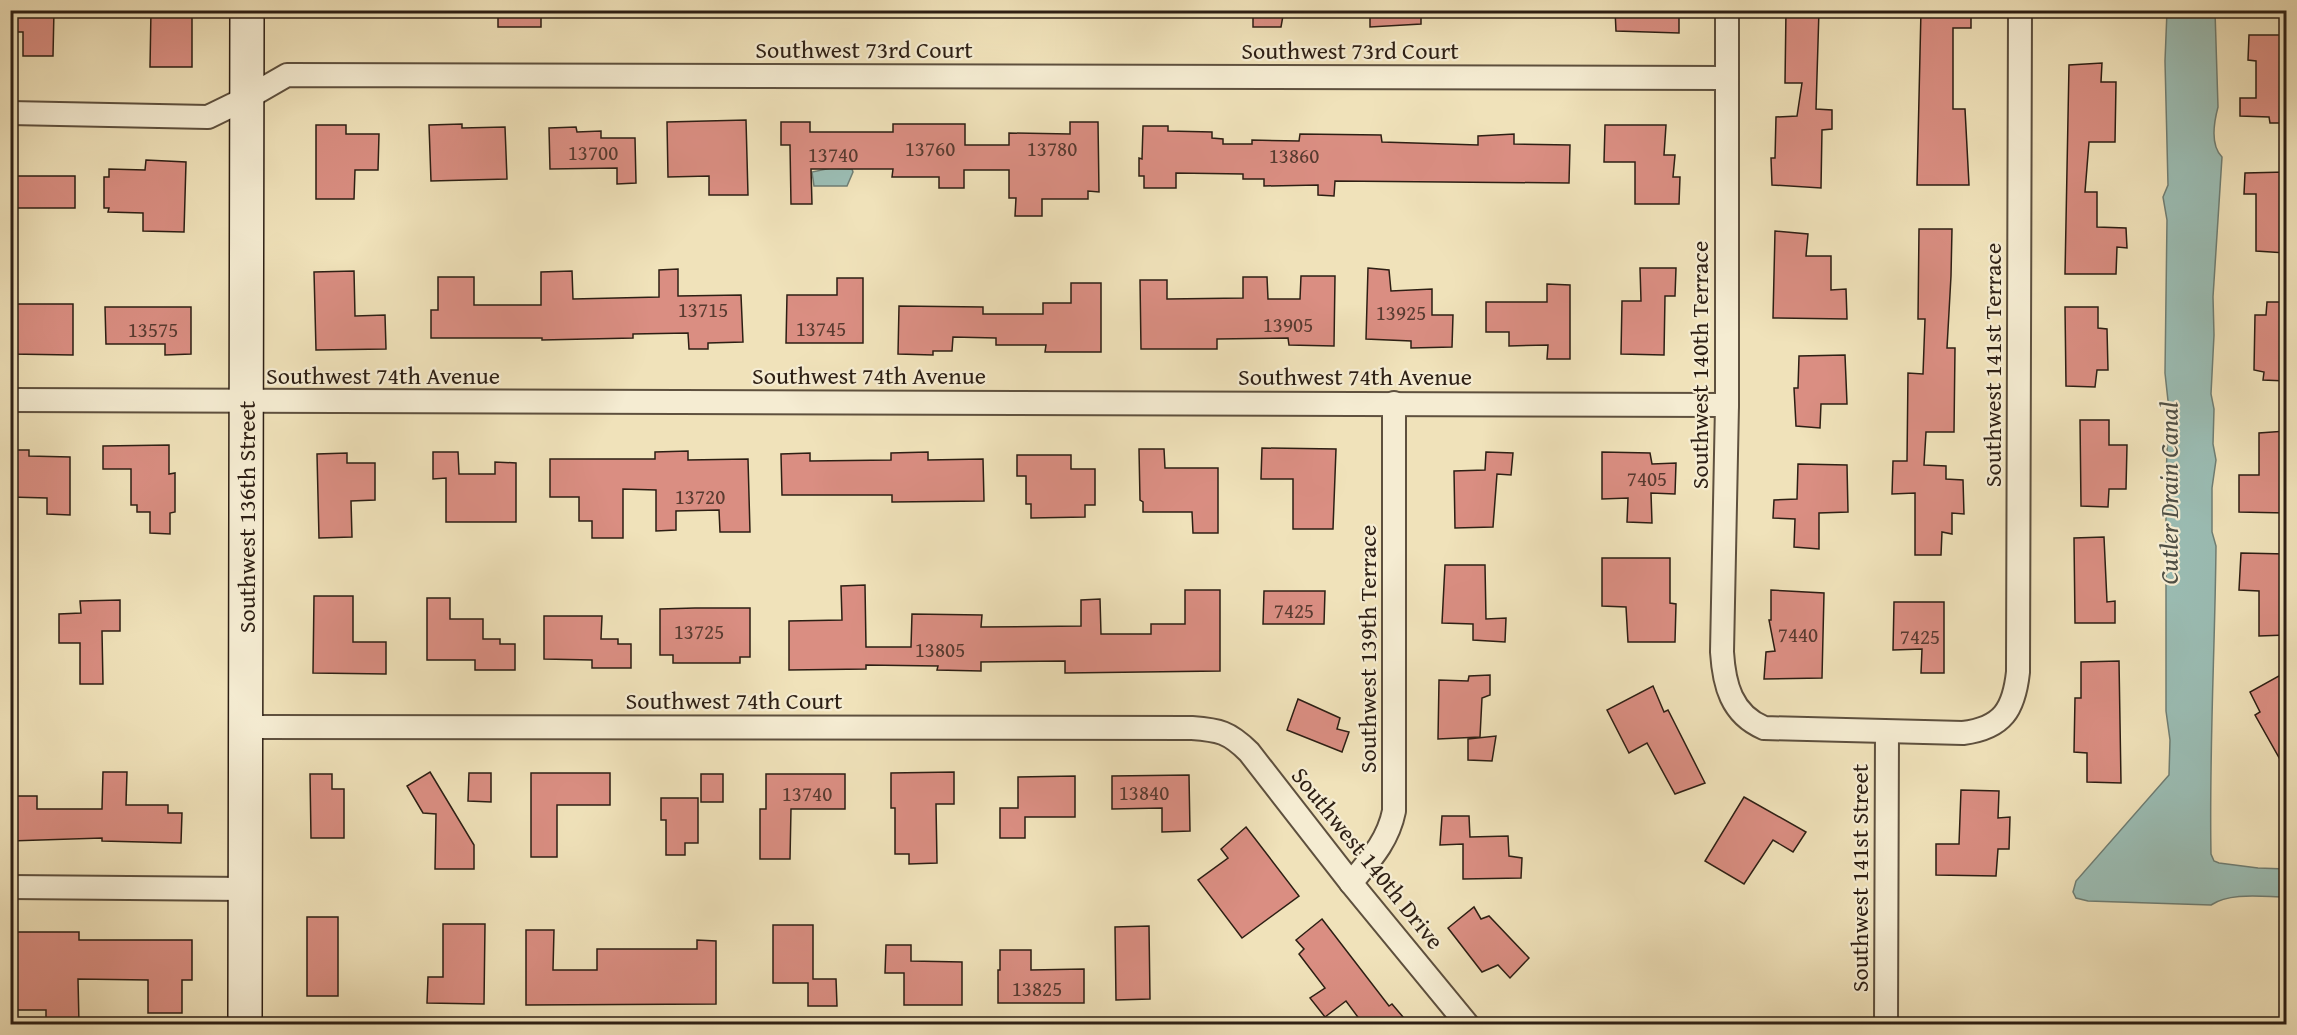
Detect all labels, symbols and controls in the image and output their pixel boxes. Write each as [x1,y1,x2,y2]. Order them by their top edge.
street label: Southwest 73rd Court [755,32,973,67]
street label: Southwest 73rd Court [1241,33,1459,68]
house number: 13760 [905,133,955,164]
house number: 13780 [1027,133,1077,164]
house number: 13700 [568,137,618,168]
house number: 13740 [808,139,858,170]
house number: 13860 [1269,140,1319,171]
street label: Southwest 140th Terrace [1682,241,1717,489]
street label: Southwest 141st Terrace [1975,243,2010,487]
house number: 13715 [678,294,728,325]
house number: 13925 [1376,297,1426,328]
house number: 13905 [1263,309,1313,340]
house number: 13745 [796,313,846,344]
house number: 13575 [128,314,178,345]
street label: Southwest 74th Avenue [266,358,500,393]
street label: Southwest 74th Avenue [752,358,986,393]
street label: Southwest 74th Avenue [1238,359,1472,394]
street label: Southwest 136th Street [229,400,264,633]
water label: Cutler Drain Canal [2149,402,2188,584]
house number: 7405 [1627,463,1667,494]
house number: 13720 [675,481,725,512]
street label: Southwest 139th Terrace [1350,525,1385,773]
house number: 7425 [1274,595,1314,626]
house number: 13725 [674,616,724,647]
house number: 7440 [1778,619,1818,650]
house number: 7425 [1900,621,1940,652]
house number: 13805 [915,634,965,665]
street label: Southwest 74th Court [626,683,843,718]
street label: Southwest 140th Drive [1283,759,1453,957]
street label: Southwest 141st Street [1842,763,1877,992]
house number: 13840 [1119,777,1169,808]
house number: 13740 [782,778,832,809]
house number: 13825 [1012,973,1062,1004]

